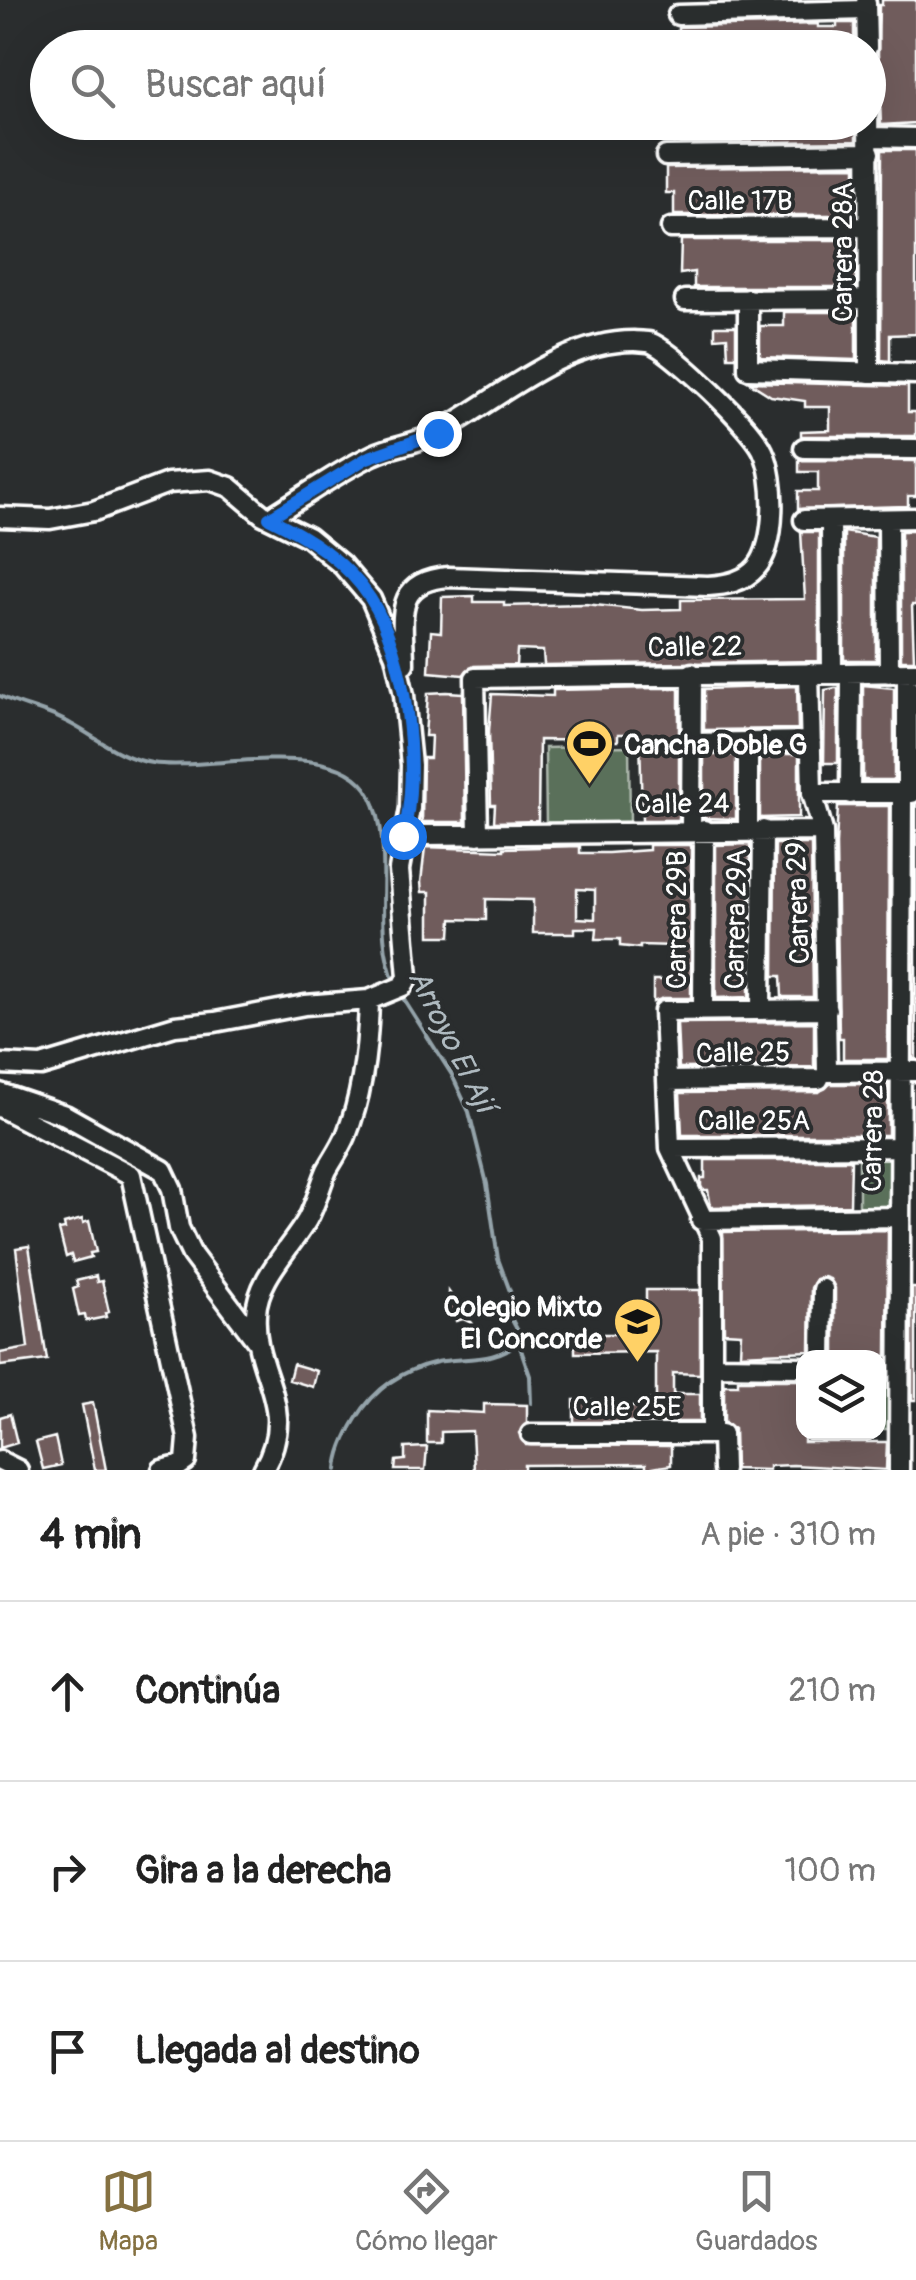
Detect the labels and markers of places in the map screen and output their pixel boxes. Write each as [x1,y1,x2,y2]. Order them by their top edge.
sports icon: Cancha Doble G [563,718,615,786]
place label: Cancha Doble G [624,728,807,763]
place label: Colegio Mixto El Concorde [444,1290,603,1357]
school or university icon: Colegio Mixto El Concorde [611,1296,663,1364]

